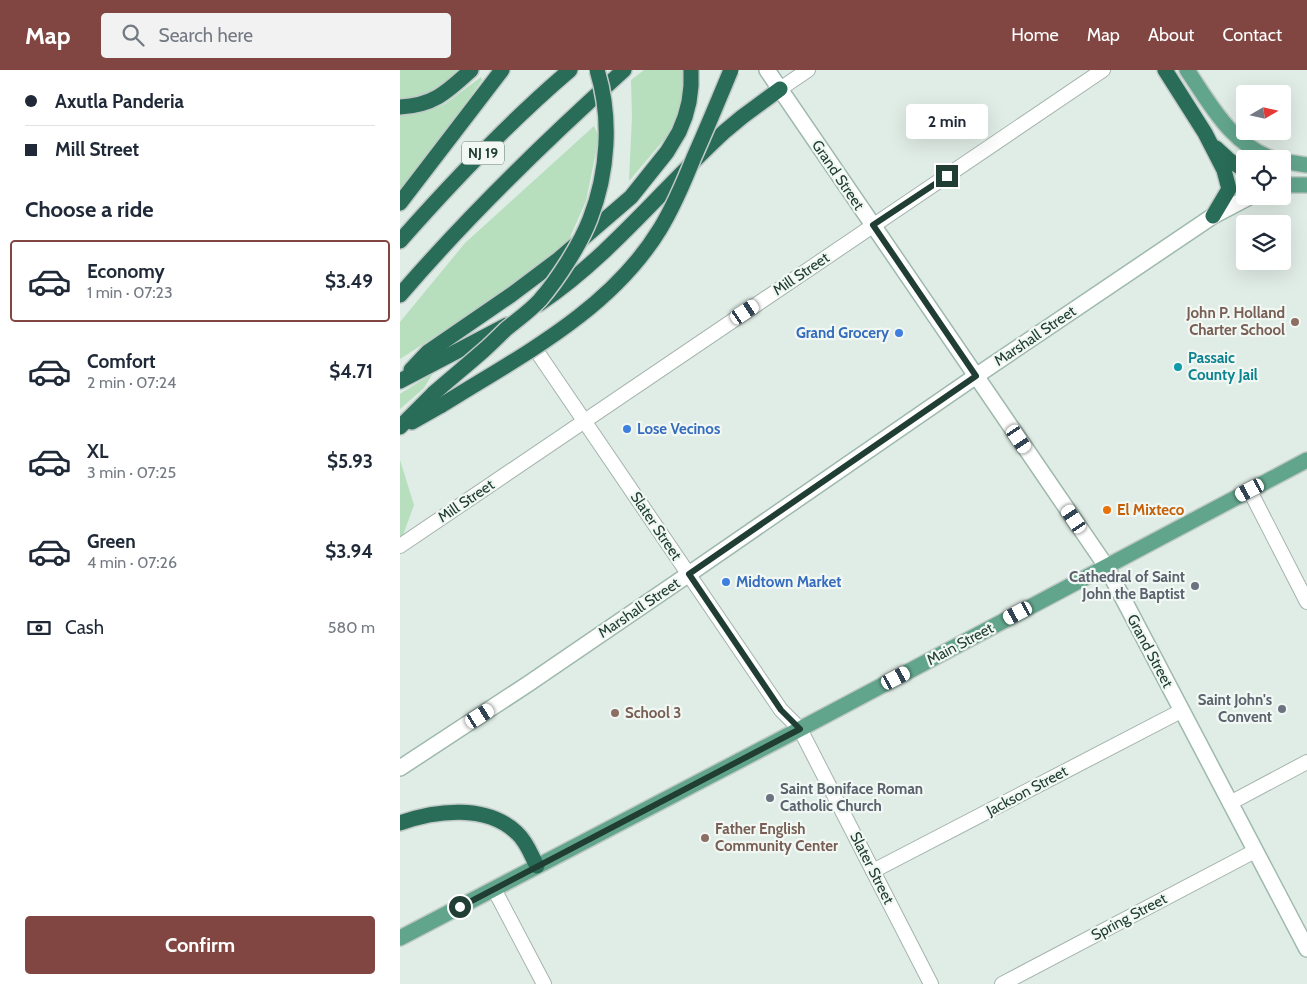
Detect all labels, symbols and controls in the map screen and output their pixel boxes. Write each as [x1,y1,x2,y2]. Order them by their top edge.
search box [101,13,451,58]
text: Map [25,21,71,50]
icon: search [119,21,147,49]
text: Search here [159,24,253,47]
text: Home [1011,24,1059,46]
text: Map [1087,24,1120,46]
text: About [1148,24,1194,46]
text: Contact [1222,24,1282,46]
north arrow [1236,85,1291,140]
map controls [1236,85,1291,270]
text: Axutla Panderia [55,90,184,113]
callout: 2 min [906,104,988,138]
text: 2 min [928,112,966,131]
street label: Grand Street [808,137,868,213]
text: Mill Street [55,138,139,161]
road number: NJ 19 [462,142,504,165]
button: locate [1236,150,1291,205]
route end [936,165,958,187]
text: Choose a ride [25,196,154,223]
button: layers [1236,215,1291,270]
street label: Mill Street [769,249,833,299]
icon: car [27,259,72,304]
text: Economy [87,260,165,283]
text: $3.49 [325,270,373,293]
text: 1 min · 07:23 [87,283,173,302]
car [728,297,761,327]
street label: Marshall Street [991,302,1079,370]
place label: John P. Holland Charter School [1186,304,1285,339]
marker: John P. Holland Charter School [1289,316,1301,328]
place label: Grand Grocery [796,324,890,342]
marker: Grand Grocery [893,327,905,339]
icon: car [27,349,72,394]
place label: Passaic County Jail [1188,349,1258,384]
text: Comfort [87,350,156,373]
text: $4.71 [329,360,373,383]
marker: Passaic County Jail [1172,361,1184,373]
text: 2 min · 07:24 [87,373,176,392]
place label: Lose Vecinos [637,420,720,438]
car [1004,422,1033,456]
marker: Lose Vecinos [621,423,633,435]
icon: car [27,439,72,484]
text: XL [87,440,108,463]
text: $5.93 [327,450,373,473]
text: 3 min · 07:25 [87,463,176,482]
street label: Mill Street [434,476,498,526]
car [1233,476,1266,504]
street label: Slater Street [627,488,685,564]
place label: El Mixteco [1117,501,1185,519]
car [1059,502,1088,536]
marker: El Mixteco [1101,504,1113,516]
icon: car [27,529,72,574]
text: Green [87,530,136,553]
text: $3.94 [325,540,373,563]
text: 4 min · 07:26 [87,553,177,572]
place label: Cathedral of Saint John the Baptist [1069,568,1185,603]
place label: Midtown Market [736,573,841,591]
street label: Marshall Street [595,574,683,642]
marker: Midtown Market [720,576,732,588]
marker: Cathedral of Saint John the Baptist [1189,580,1201,592]
car [1001,599,1034,627]
street label: Grand Street [1123,611,1177,691]
icon: cash [25,614,53,642]
text: Cash [65,616,104,639]
text: 580 m [328,618,375,637]
street label: Main Street [924,619,996,669]
car [879,664,912,692]
place label: Saint John's Convent [1198,691,1272,726]
car [463,702,496,730]
marker: Saint John's Convent [1276,703,1288,715]
place label: School 3 [625,704,681,722]
marker: School 3 [609,707,621,719]
street label: Jackson Street [983,762,1071,820]
place label: Saint Boniface Roman Catholic Church [780,780,923,815]
marker: Saint Boniface Roman Catholic Church [764,792,776,804]
place label: Father English Community Center [715,820,838,855]
street label: Slater Street [846,829,898,907]
marker: Father English Community Center [699,832,711,844]
street label: Spring Street [1088,890,1170,944]
route start [449,896,471,918]
button: Confirm [25,916,375,974]

